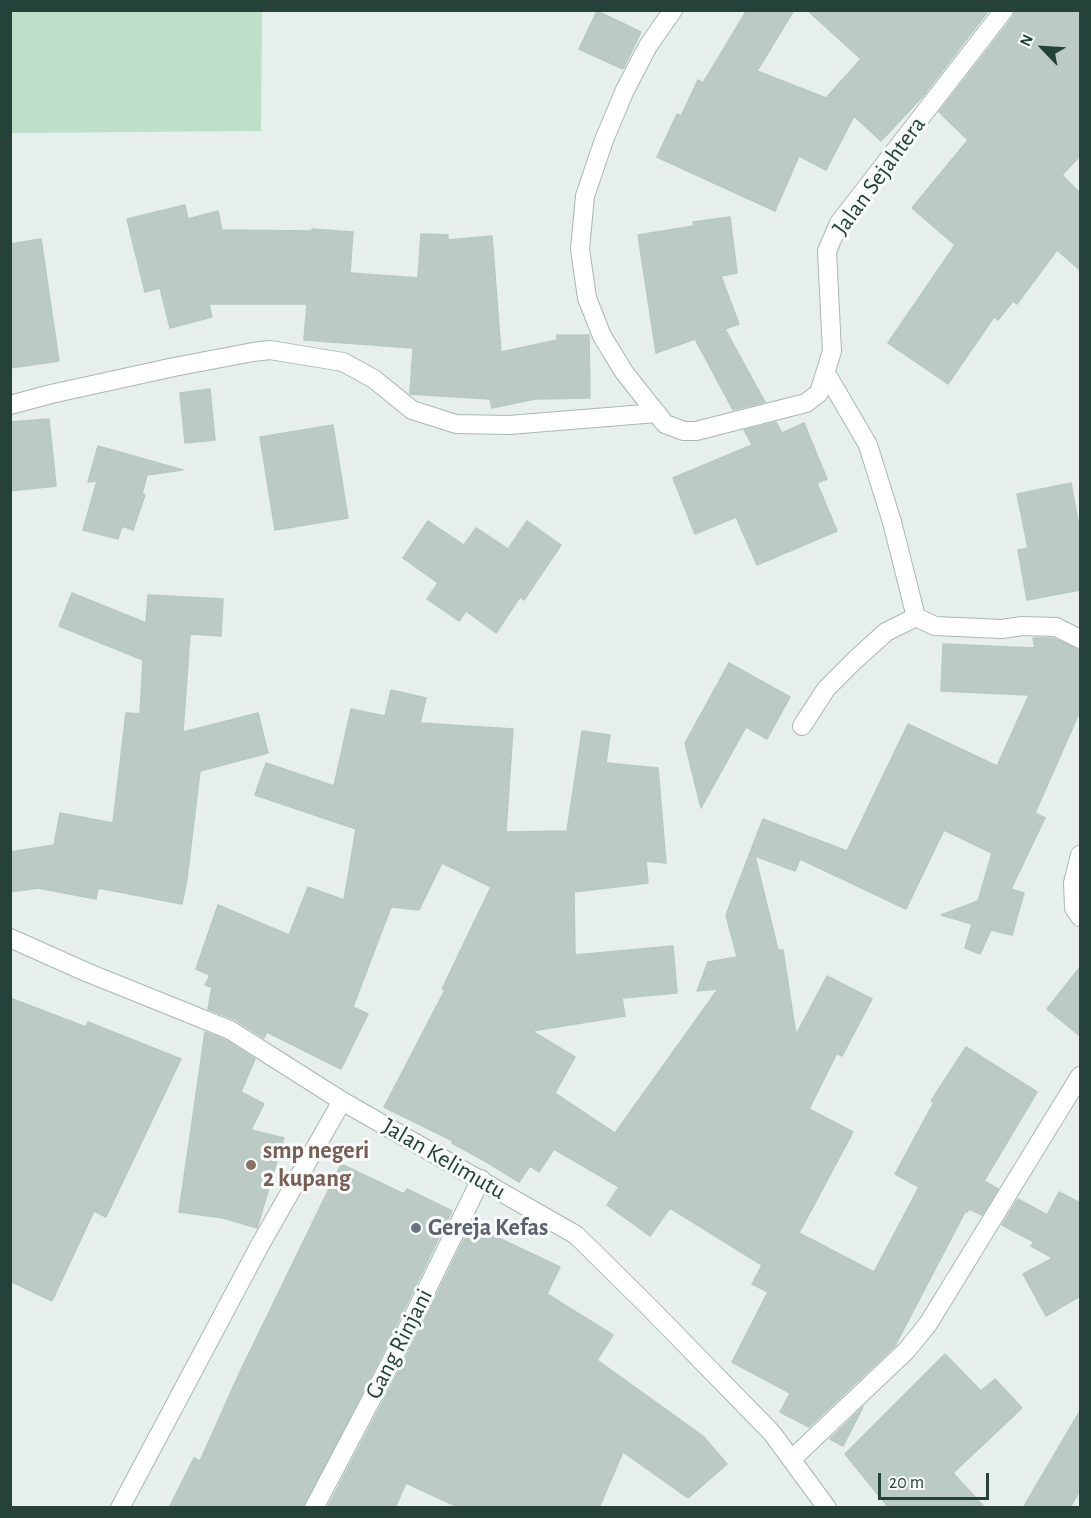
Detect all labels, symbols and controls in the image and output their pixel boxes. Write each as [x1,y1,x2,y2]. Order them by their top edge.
north arrow [1013,18,1073,78]
text: N [1017,32,1036,49]
street label: Jalan Sejahtera [826,111,932,241]
street label: Jalan Kelimutu [377,1112,511,1206]
place label: smp negeri 2 kupang [263,1137,369,1193]
marker: smp negeri 2 kupang [244,1158,258,1172]
place label: Gereja Kefas [428,1214,548,1242]
marker: Gereja Kefas [409,1221,423,1235]
street label: Gang Rinjani [359,1284,439,1404]
scale bar [881,1461,992,1499]
text: 20 m [889,1474,924,1492]

